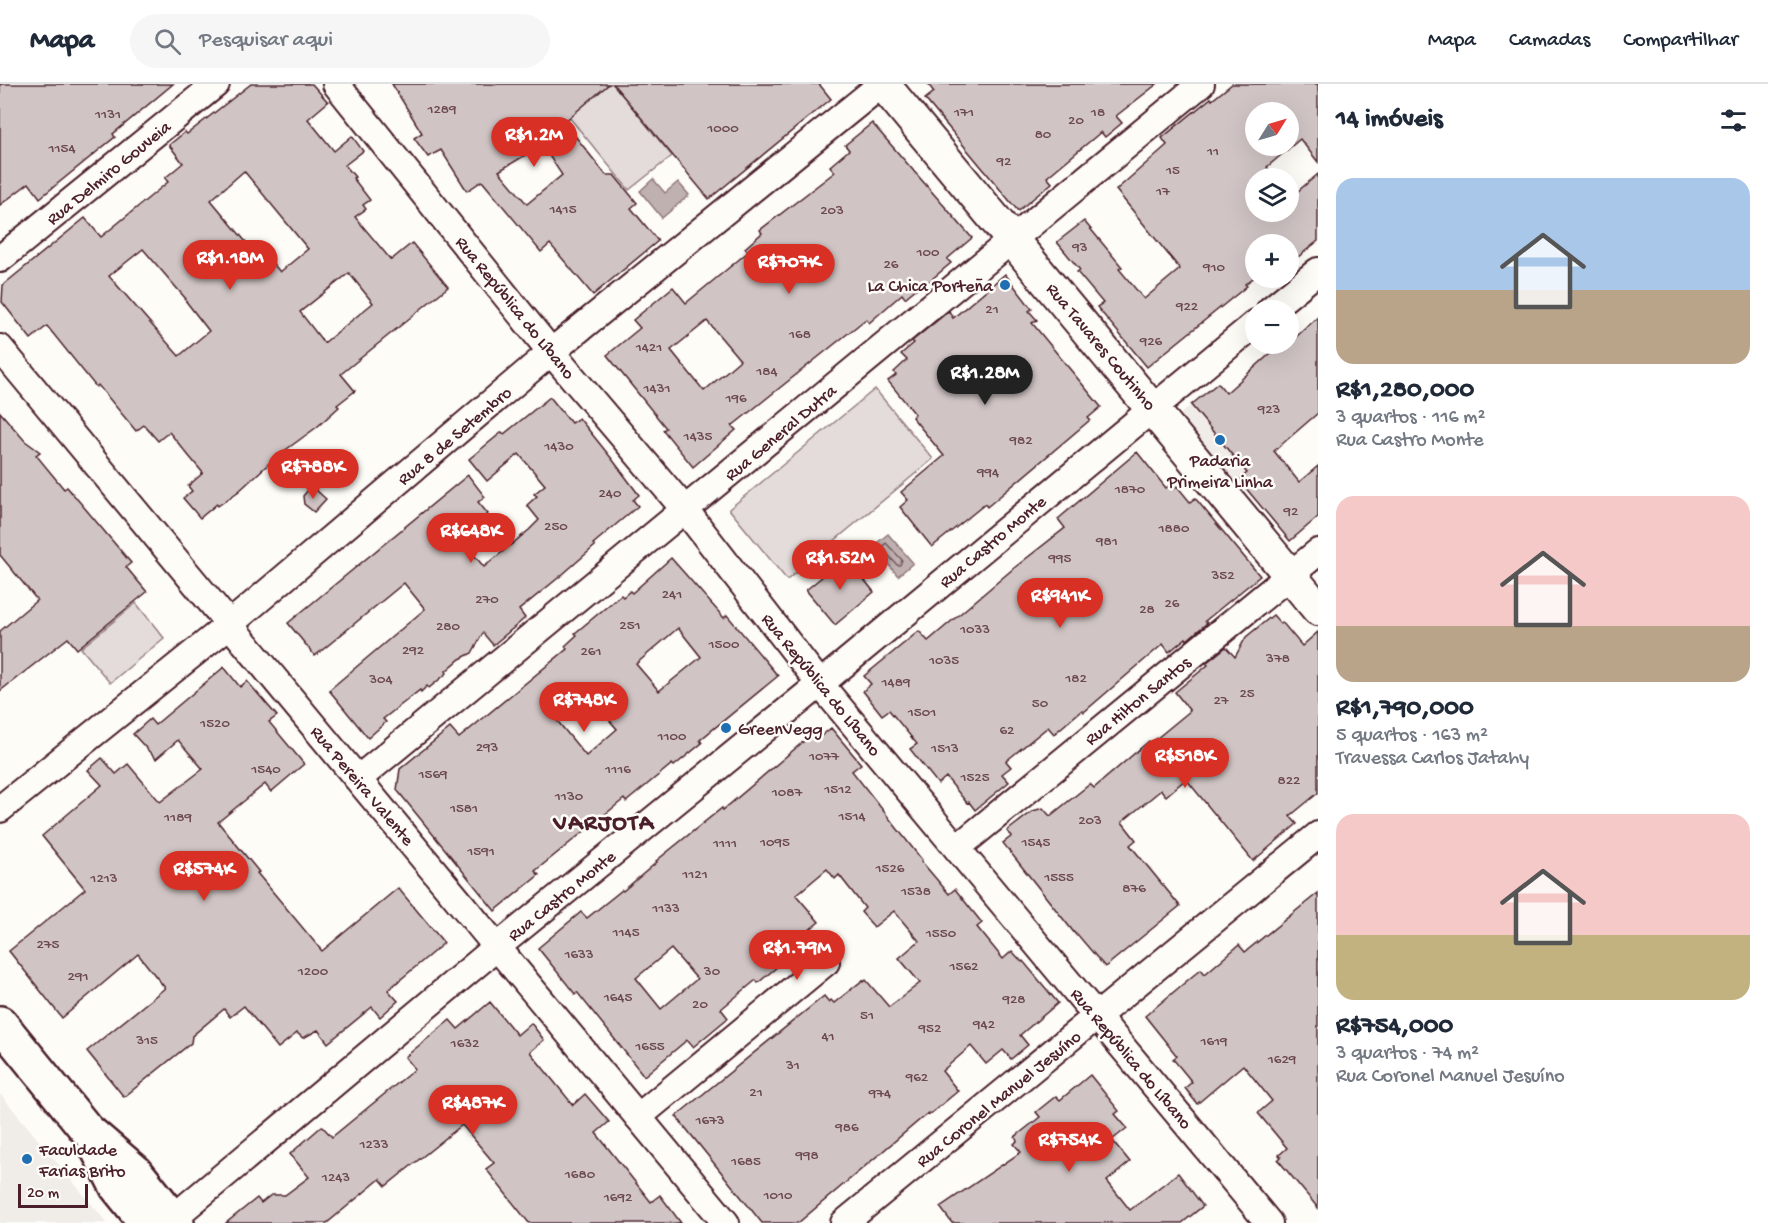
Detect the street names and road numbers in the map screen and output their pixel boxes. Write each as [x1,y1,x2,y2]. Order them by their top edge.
street label: Rua Delmiro Gouveia [43,117,177,231]
street label: Rua República do Líbano [450,233,578,384]
street label: Rua Tavares Coutinho [1041,280,1160,416]
street label: Rua General Dutra [722,381,842,487]
street label: Rua 8 de Setembro [394,383,517,491]
street label: Rua Castro Monte [936,492,1052,594]
street label: Rua República do Líbano [756,610,884,761]
street label: Rua Hilton Santos [1081,652,1197,751]
street label: Rua Pereira Valente [305,722,418,851]
street label: Rua Castro Monte [504,847,621,947]
street label: Rua República do Líbano [1065,985,1195,1135]
street label: Rua Coronel Manuel Jesuíno [913,1027,1086,1173]

